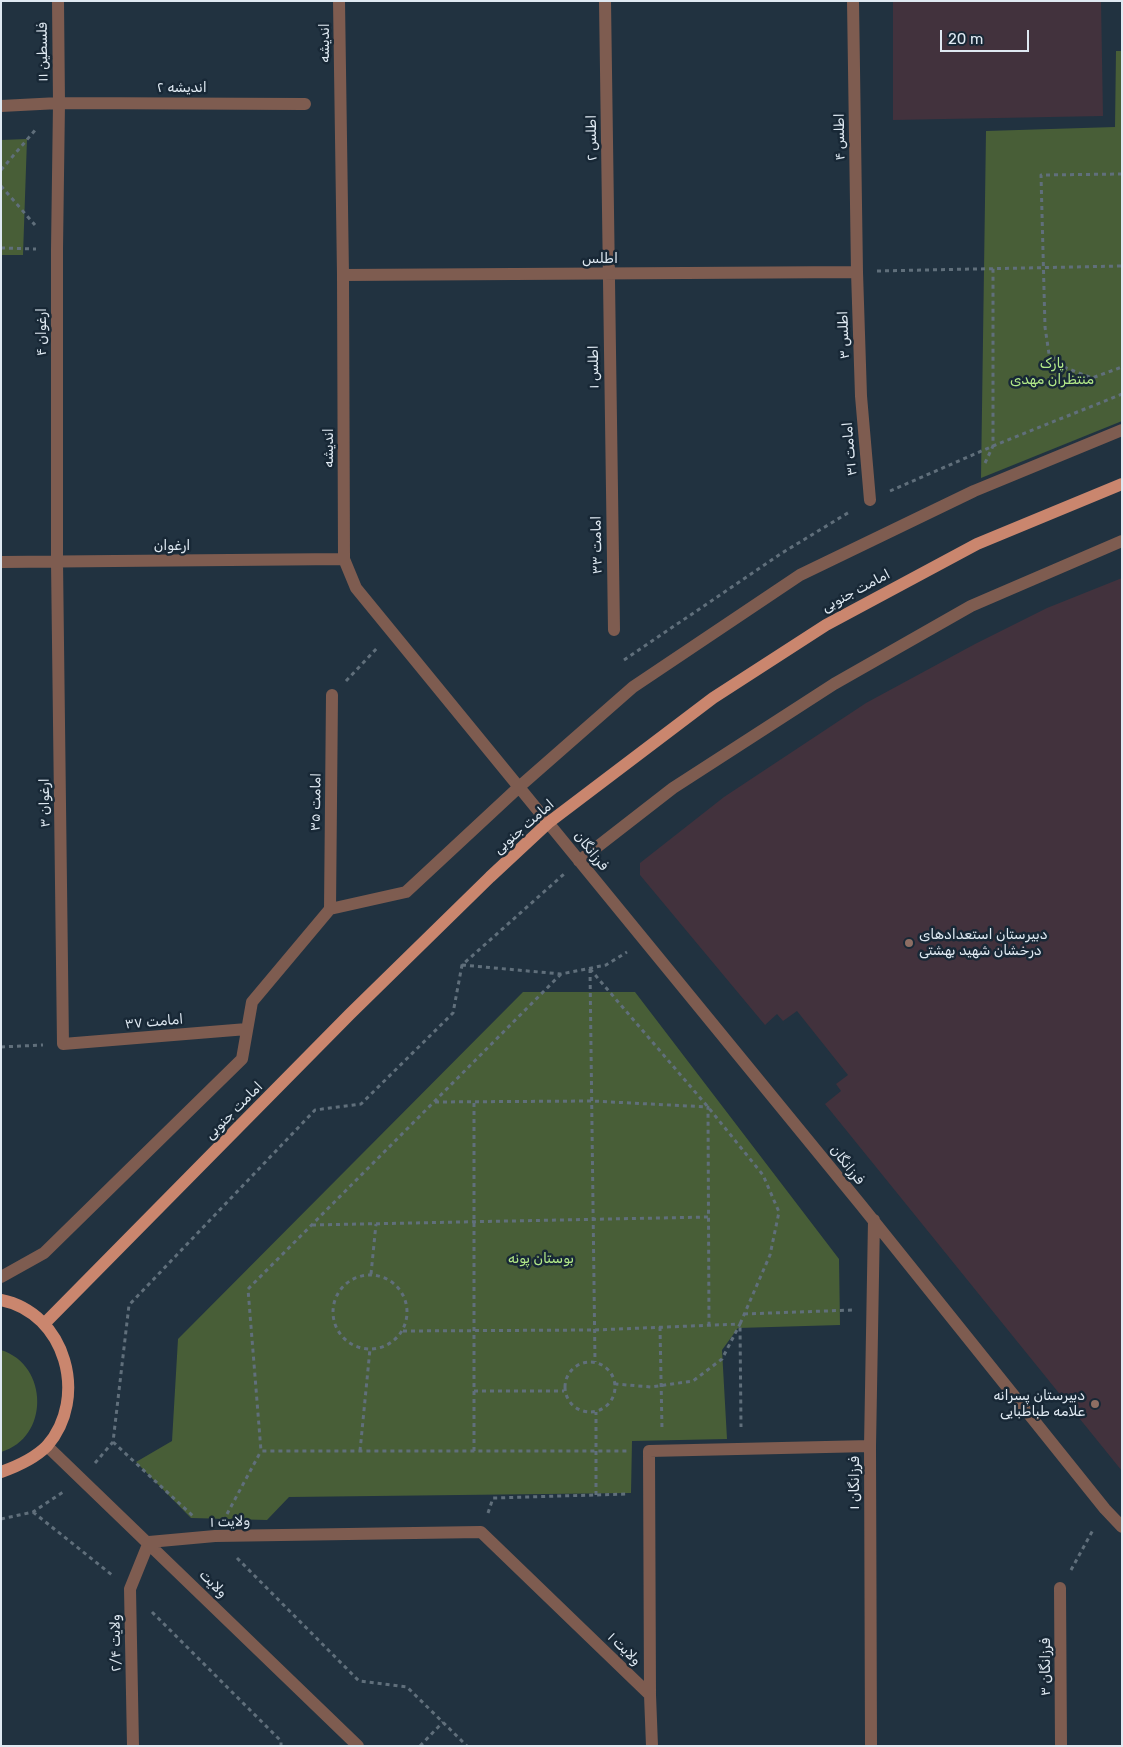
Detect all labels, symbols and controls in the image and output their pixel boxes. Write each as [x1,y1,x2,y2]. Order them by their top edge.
scale bar [943,20,1032,52]
street label: فلسطین ۱۱ [34,22,52,82]
street label: اندیشه [317,23,333,63]
text: 20 m [948,30,983,48]
street label: اندیشه ۲ [157,80,207,96]
street label: اطلس ۴ [831,113,849,161]
street label: اطلس ۲ [583,115,601,161]
street label: اطلس [582,251,618,267]
street label: ارغوان ۴ [34,308,50,356]
street label: اطلس ۳ [835,310,853,360]
street label: اطلس ۱ [585,345,603,389]
park label: پارک منتظران مهدی [1010,356,1094,388]
street label: امامت ۳۱ [839,421,861,477]
street label: اندیشه [321,428,337,468]
street label: امامت ۳۳ [588,516,606,574]
street label: ارغوان [154,538,190,554]
street label: امامت جنوبی [819,566,893,616]
street label: امامت ۳۵ [307,773,325,831]
street label: ارغوان ۳ [36,778,54,828]
street label: امامت جنوبی [490,796,558,858]
street label: فرزانگان [570,828,612,874]
place label: دبیرستان استعدادهای درخشان شهید بهشتی [919,927,1047,960]
marker: دبیرستان استعدادهای درخشان شهید بهشتی [903,937,915,949]
street label: امامت ۳۷ [124,1011,184,1033]
street label: امامت جنوبی [202,1079,266,1143]
street label: فرزانگان [826,1142,868,1188]
park label: بوستان پونه [508,1251,574,1267]
place label: دبیرستان پسرانه علامه طباطبایی [993,1388,1085,1420]
marker: دبیرستان پسرانه علامه طباطبایی [1089,1398,1101,1410]
street label: فرزانگان ۱ [847,1456,863,1510]
street label: ولایت ۱ [210,1513,250,1531]
street label: ولایت [195,1567,231,1601]
street label: ولایت ۲/۴ [107,1614,125,1672]
street label: ولایت ۱ [604,1629,644,1669]
street label: فرزانگان ۳ [1038,1638,1054,1696]

